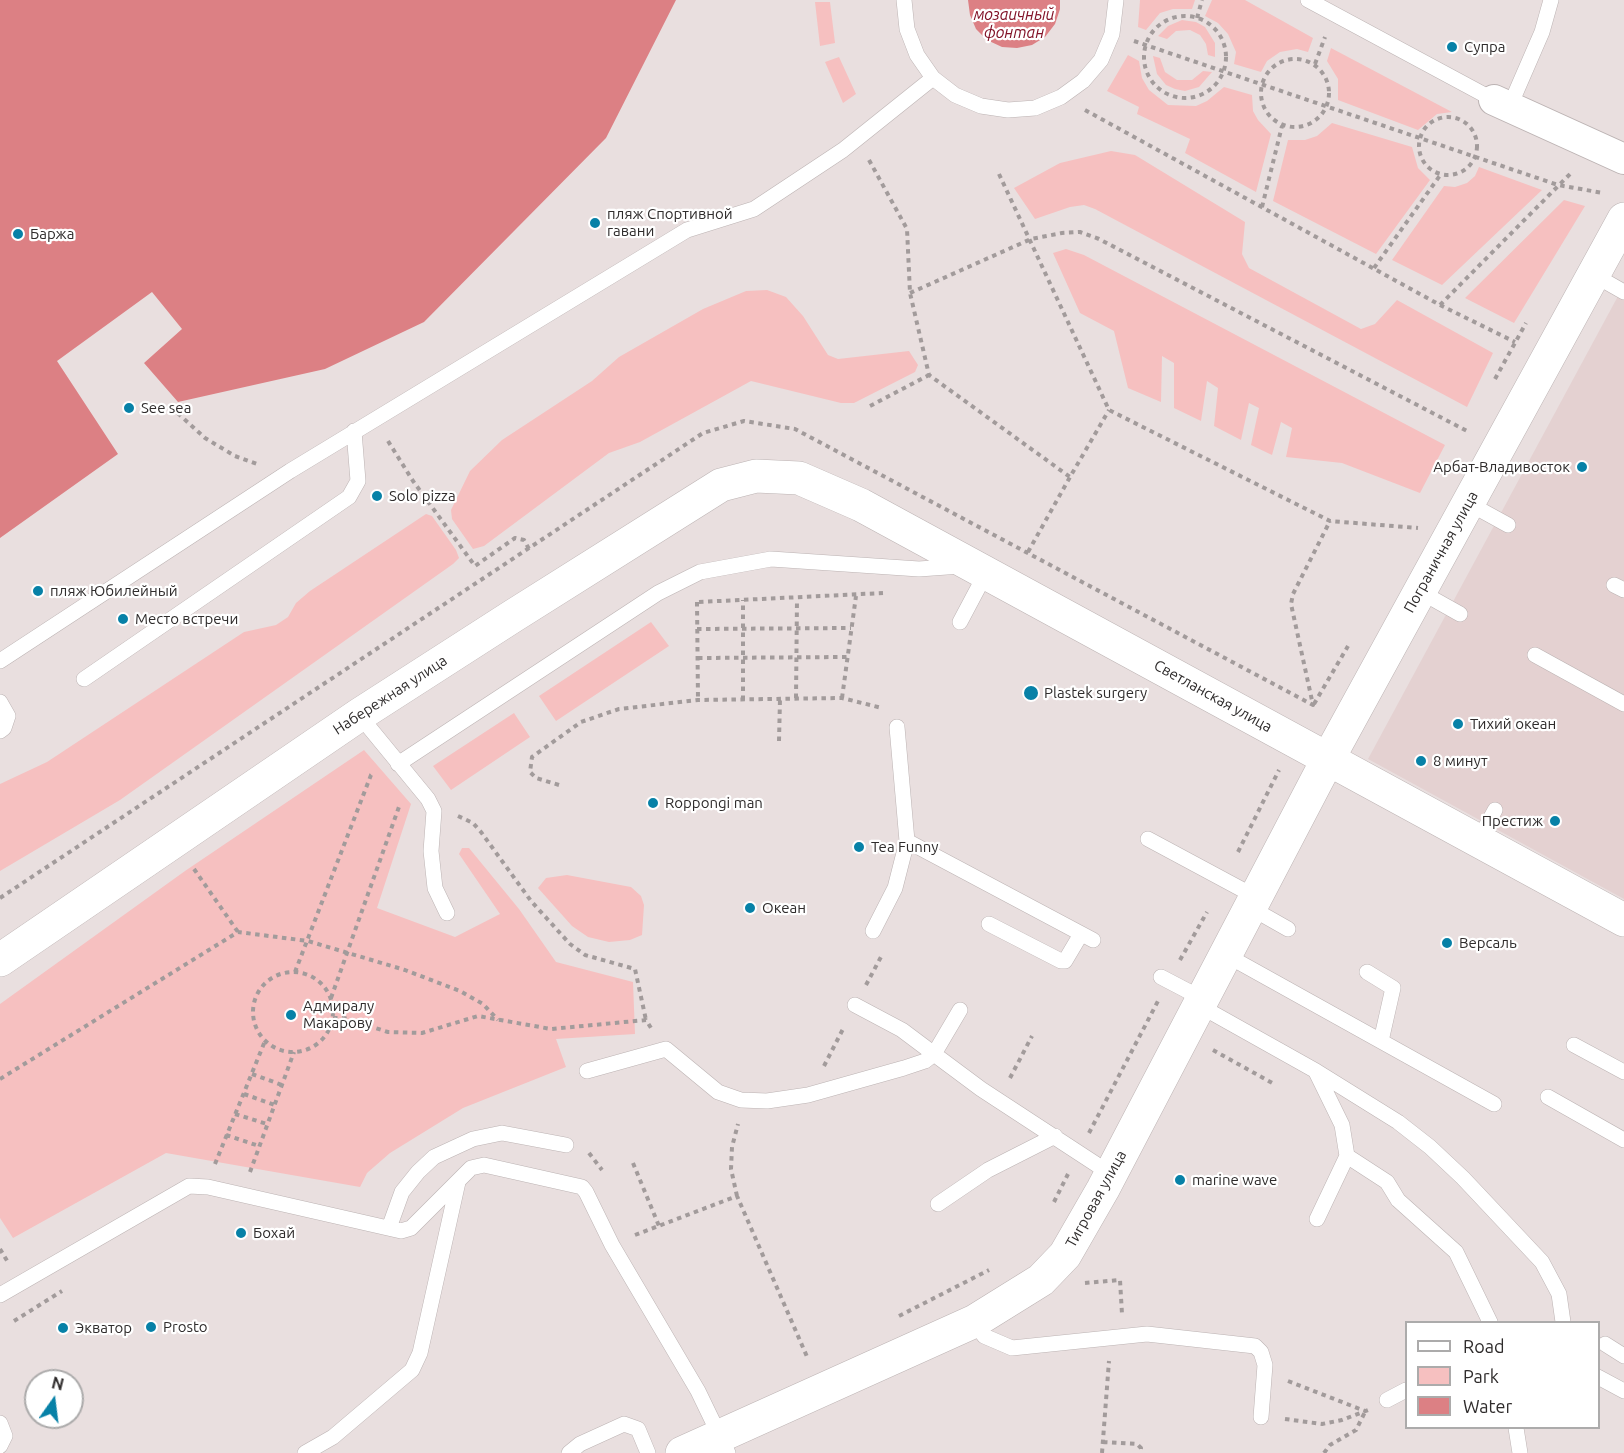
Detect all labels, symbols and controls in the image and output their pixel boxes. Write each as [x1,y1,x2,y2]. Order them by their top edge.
water label: мозаичный фонтан [974,5,1054,43]
place label: Супра [1464,38,1506,56]
marker: Супра [1445,40,1459,54]
place label: пляж Спортивной гавани [607,205,733,240]
marker: пляж Спортивной гавани [588,216,602,230]
place label: Баржа [30,225,74,243]
marker: Баржа [11,227,25,241]
place label: See sea [141,399,191,417]
marker: See sea [122,401,136,415]
place label: Арбат-Владивосток [1433,458,1570,476]
marker: Арбат-Владивосток [1575,460,1589,474]
place label: Solo pizza [389,487,456,505]
street label: Пограничная улица [1400,488,1482,616]
marker: Solo pizza [370,489,384,503]
place label: пляж Юбилейный [50,582,178,600]
marker: пляж Юбилейный [31,584,45,598]
place label: Место встречи [135,610,238,628]
marker: Место встречи [116,612,130,626]
street label: Набережная улица [330,651,450,739]
street label: Светланская улица [1151,656,1275,736]
marker: Plastek surgery [1022,684,1040,702]
place label: Plastek surgery [1044,684,1147,702]
place label: Тихий океан [1470,715,1556,733]
marker: Тихий океан [1451,717,1465,731]
place label: 8 минут [1433,752,1488,770]
marker: 8 минут [1414,754,1428,768]
place label: Roppongi man [665,794,763,812]
marker: Roppongi man [646,796,660,810]
place label: Престиж [1482,812,1543,830]
marker: Престиж [1548,814,1562,828]
place label: Tea Funny [871,838,939,856]
marker: Tea Funny [852,840,866,854]
place label: Океан [762,899,806,917]
marker: Океан [743,901,757,915]
place label: Версаль [1459,934,1517,952]
marker: Версаль [1440,936,1454,950]
place label: Адмиралу Макарову [303,997,374,1032]
marker: Адмиралу Макарову [284,1008,298,1022]
street label: Тигровая улица [1062,1147,1130,1251]
place label: marine wave [1192,1171,1277,1189]
marker: marine wave [1173,1173,1187,1187]
place label: Бохай [253,1224,295,1242]
marker: Бохай [234,1226,248,1240]
place label: Prosto [163,1318,208,1336]
place label: Экватор [75,1319,132,1337]
marker: Prosto [144,1320,158,1334]
marker: Экватор [56,1321,70,1335]
legend [1405,1321,1600,1429]
text: Road [1463,1336,1505,1356]
text: Park [1463,1366,1499,1386]
north arrow [24,1369,84,1429]
text: N [50,1373,66,1394]
text: Water [1463,1396,1512,1416]

